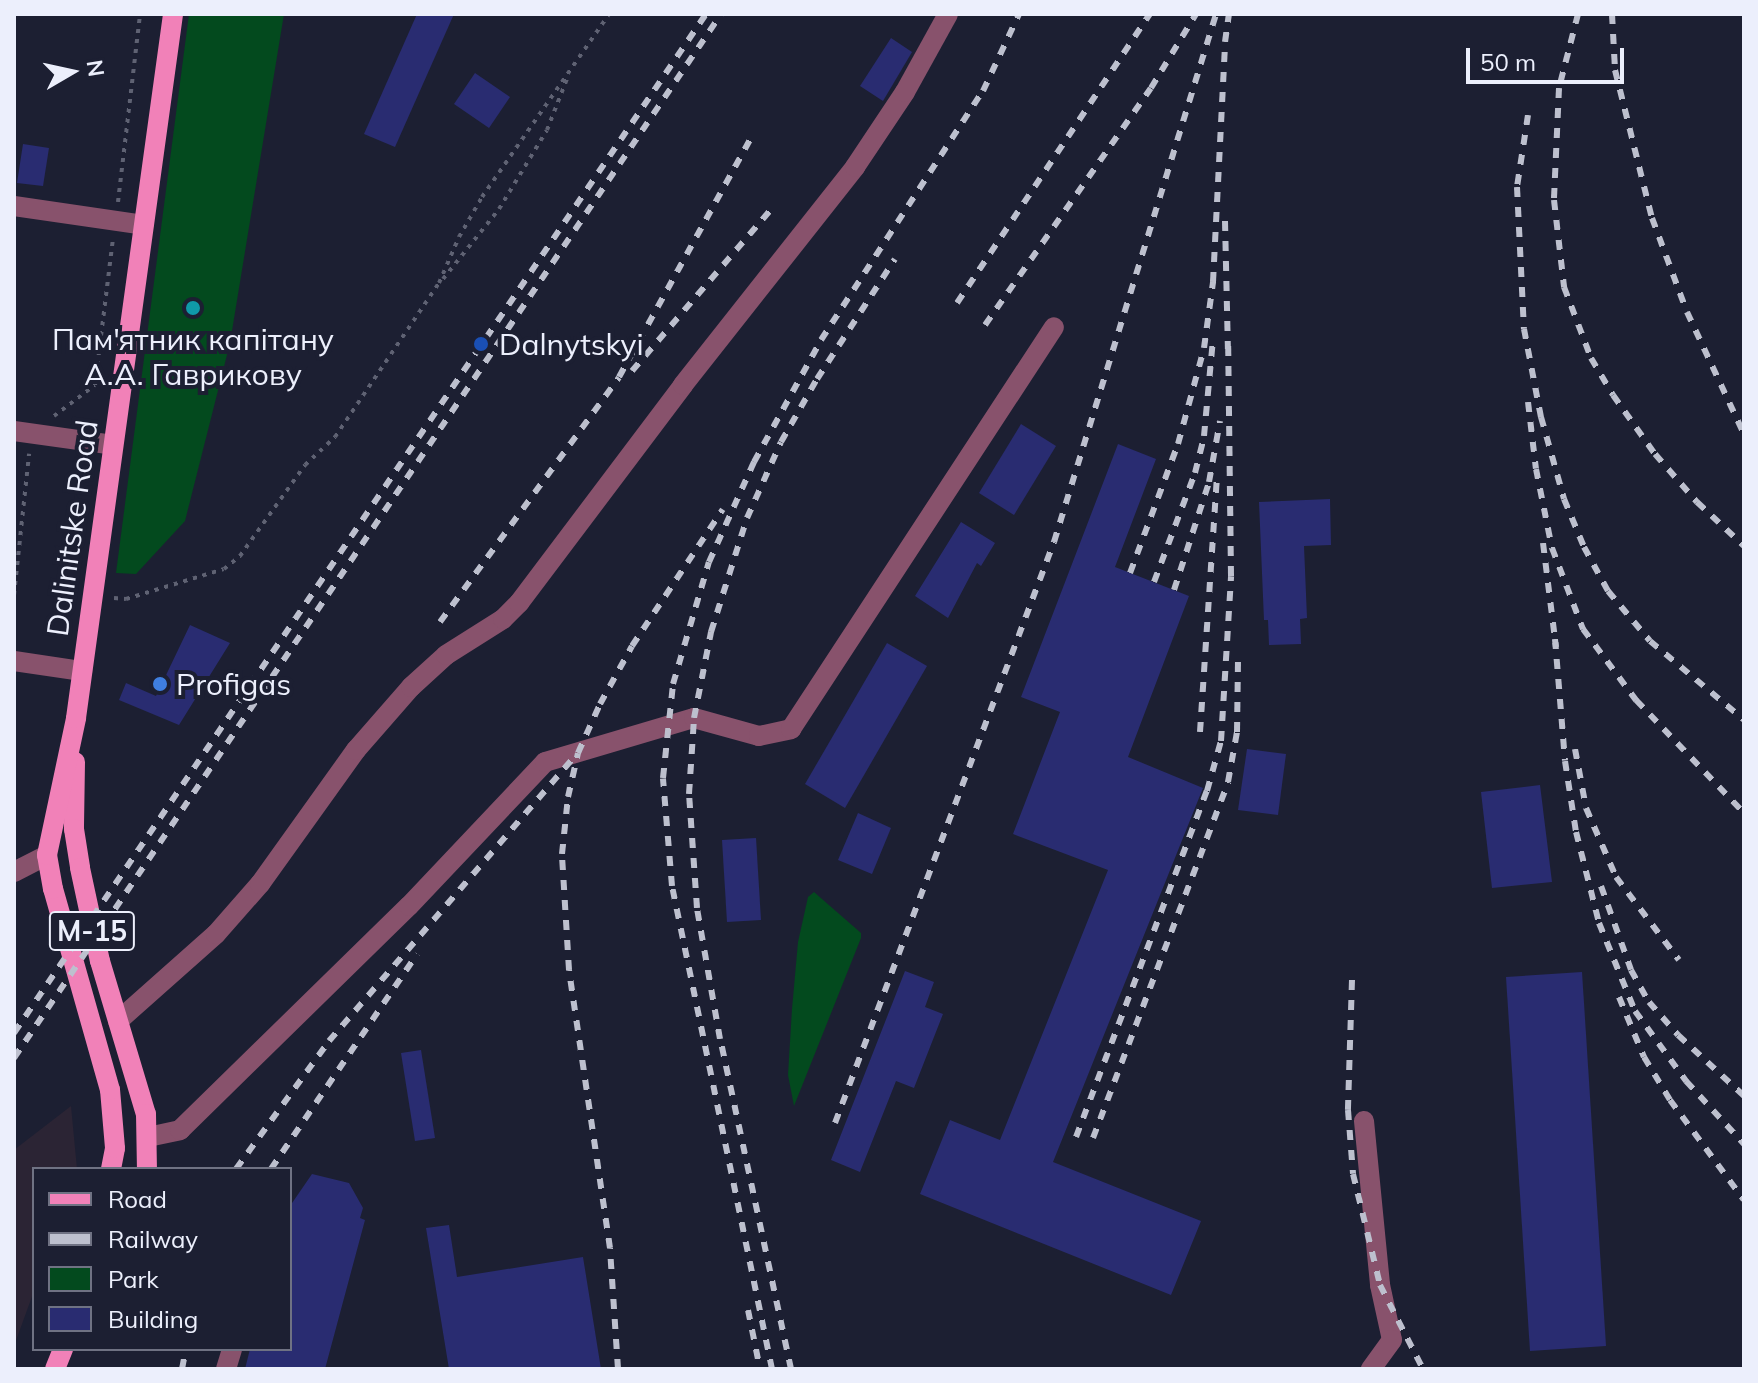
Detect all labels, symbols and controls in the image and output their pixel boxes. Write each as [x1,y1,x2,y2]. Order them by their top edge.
north arrow [32,32,112,112]
scale bar [1470,32,1628,82]
text: 50 m [1480,47,1536,77]
text: N [81,58,111,79]
marker: Пам'ятник капітану А.А. Гаврикову [184,299,202,317]
place label: Пам'ятник капітану А.А. Гаврикову [52,321,334,392]
place label: Dalnytskyi [499,326,644,362]
marker: Dalnytskyi [470,333,492,355]
street label: Dalinitske Road [39,418,105,638]
place label: Profigas [176,666,291,702]
marker: Profigas [151,675,169,693]
road number: М-15 [48,907,136,955]
legend [32,1167,292,1351]
text: Road [108,1184,167,1214]
text: Railway [108,1224,198,1254]
text: Park [108,1264,159,1294]
text: Building [108,1304,198,1334]

